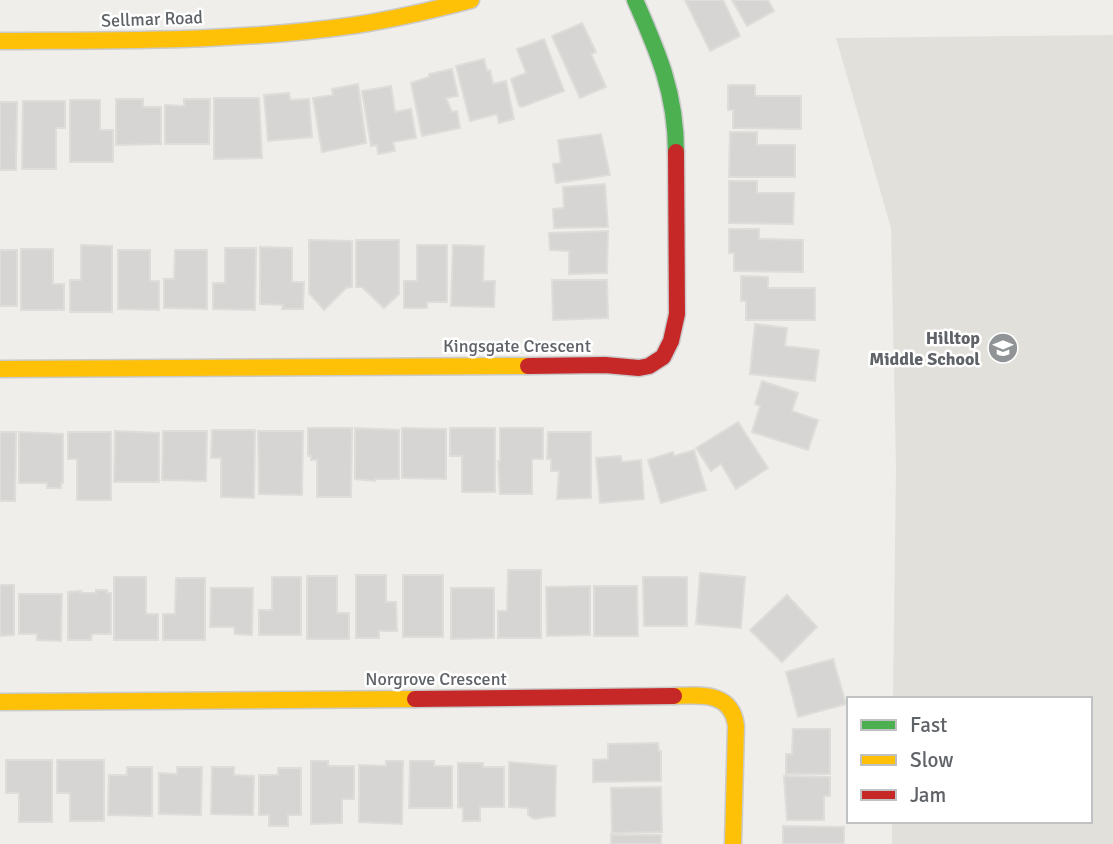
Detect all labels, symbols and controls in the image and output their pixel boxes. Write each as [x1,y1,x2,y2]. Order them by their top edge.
street label: Sellmar Road [101,6,203,32]
place label: Hilltop Middle School [869,327,980,370]
school or university icon: Hilltop Middle School [986,331,1020,365]
street label: Kingsgate Crescent [443,335,591,357]
street label: Norgrove Crescent [365,668,507,690]
legend [847,697,1092,823]
text: Fast [910,712,947,738]
text: Slow [910,747,954,773]
text: Jam [910,782,946,808]

